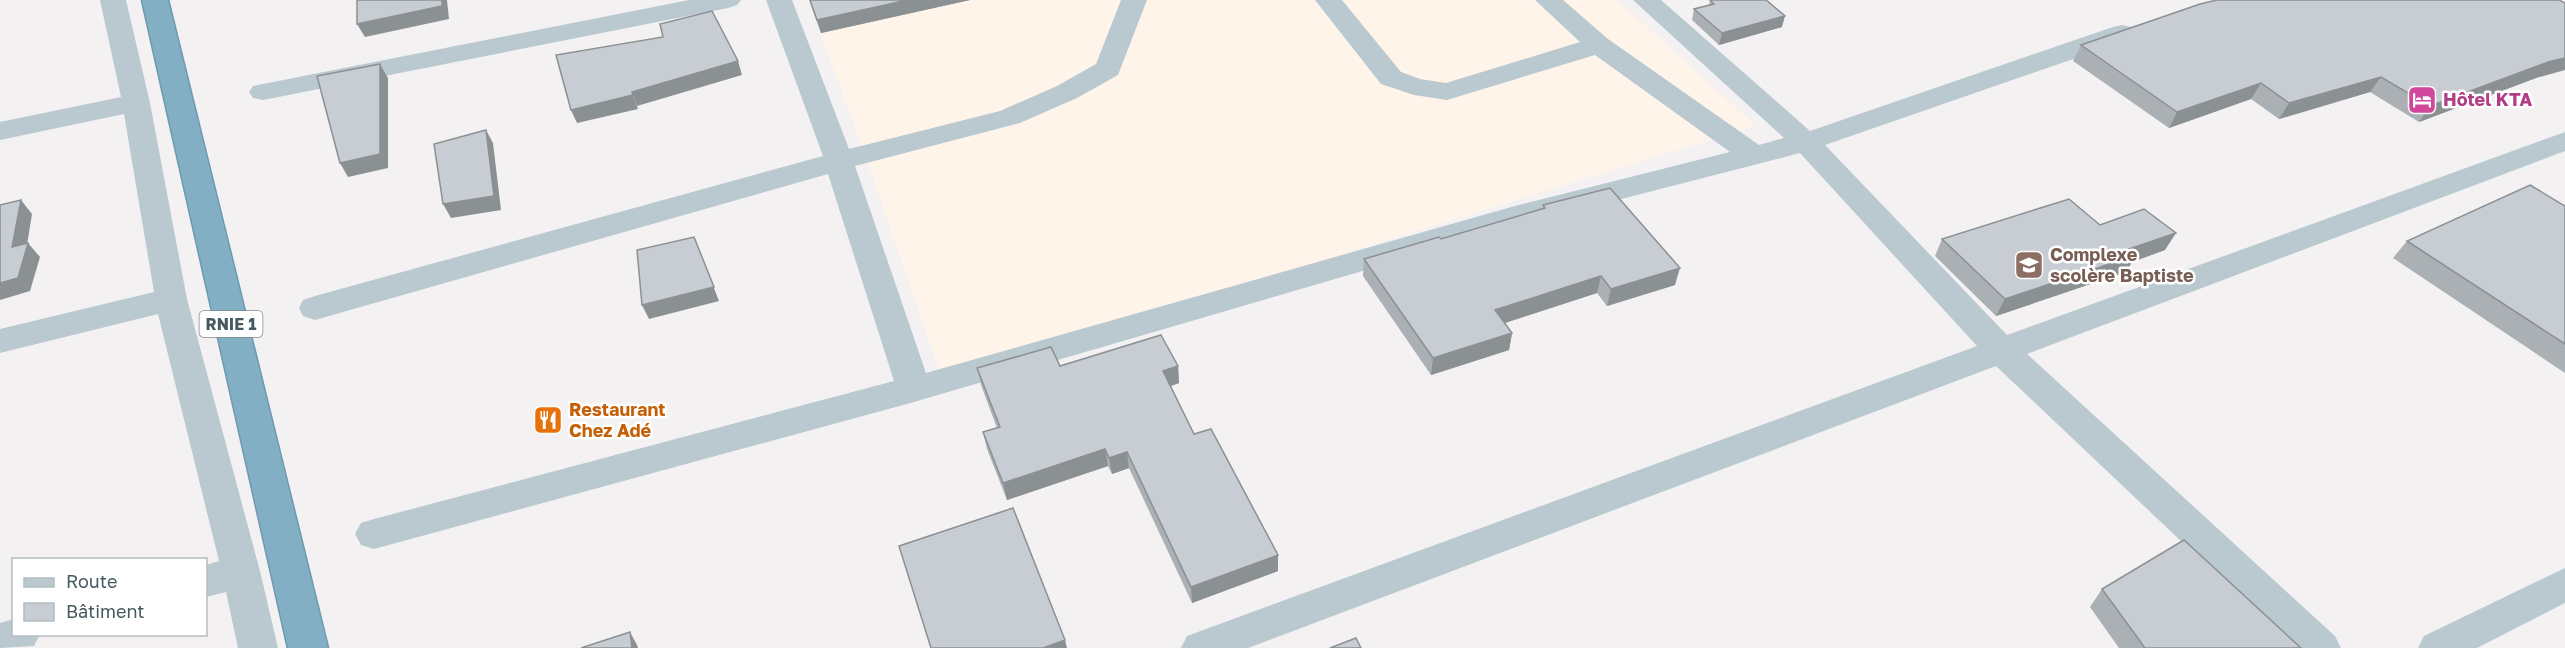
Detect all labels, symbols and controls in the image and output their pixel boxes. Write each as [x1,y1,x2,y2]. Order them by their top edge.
hotel icon: Hôtel KTA [2406,84,2438,116]
place label: Hôtel KTA [2443,88,2532,110]
place label: Complexe scolère Baptiste [2050,243,2194,286]
school or university icon: Complexe scolère Baptiste [2013,249,2045,281]
road number: RNIE 1 [200,311,262,337]
place label: Restaurant Chez Adé [569,398,665,441]
restaurant icon: Restaurant Chez Adé [532,404,564,436]
legend [12,558,207,636]
text: Route [66,570,117,592]
text: Bâtiment [66,600,145,622]

